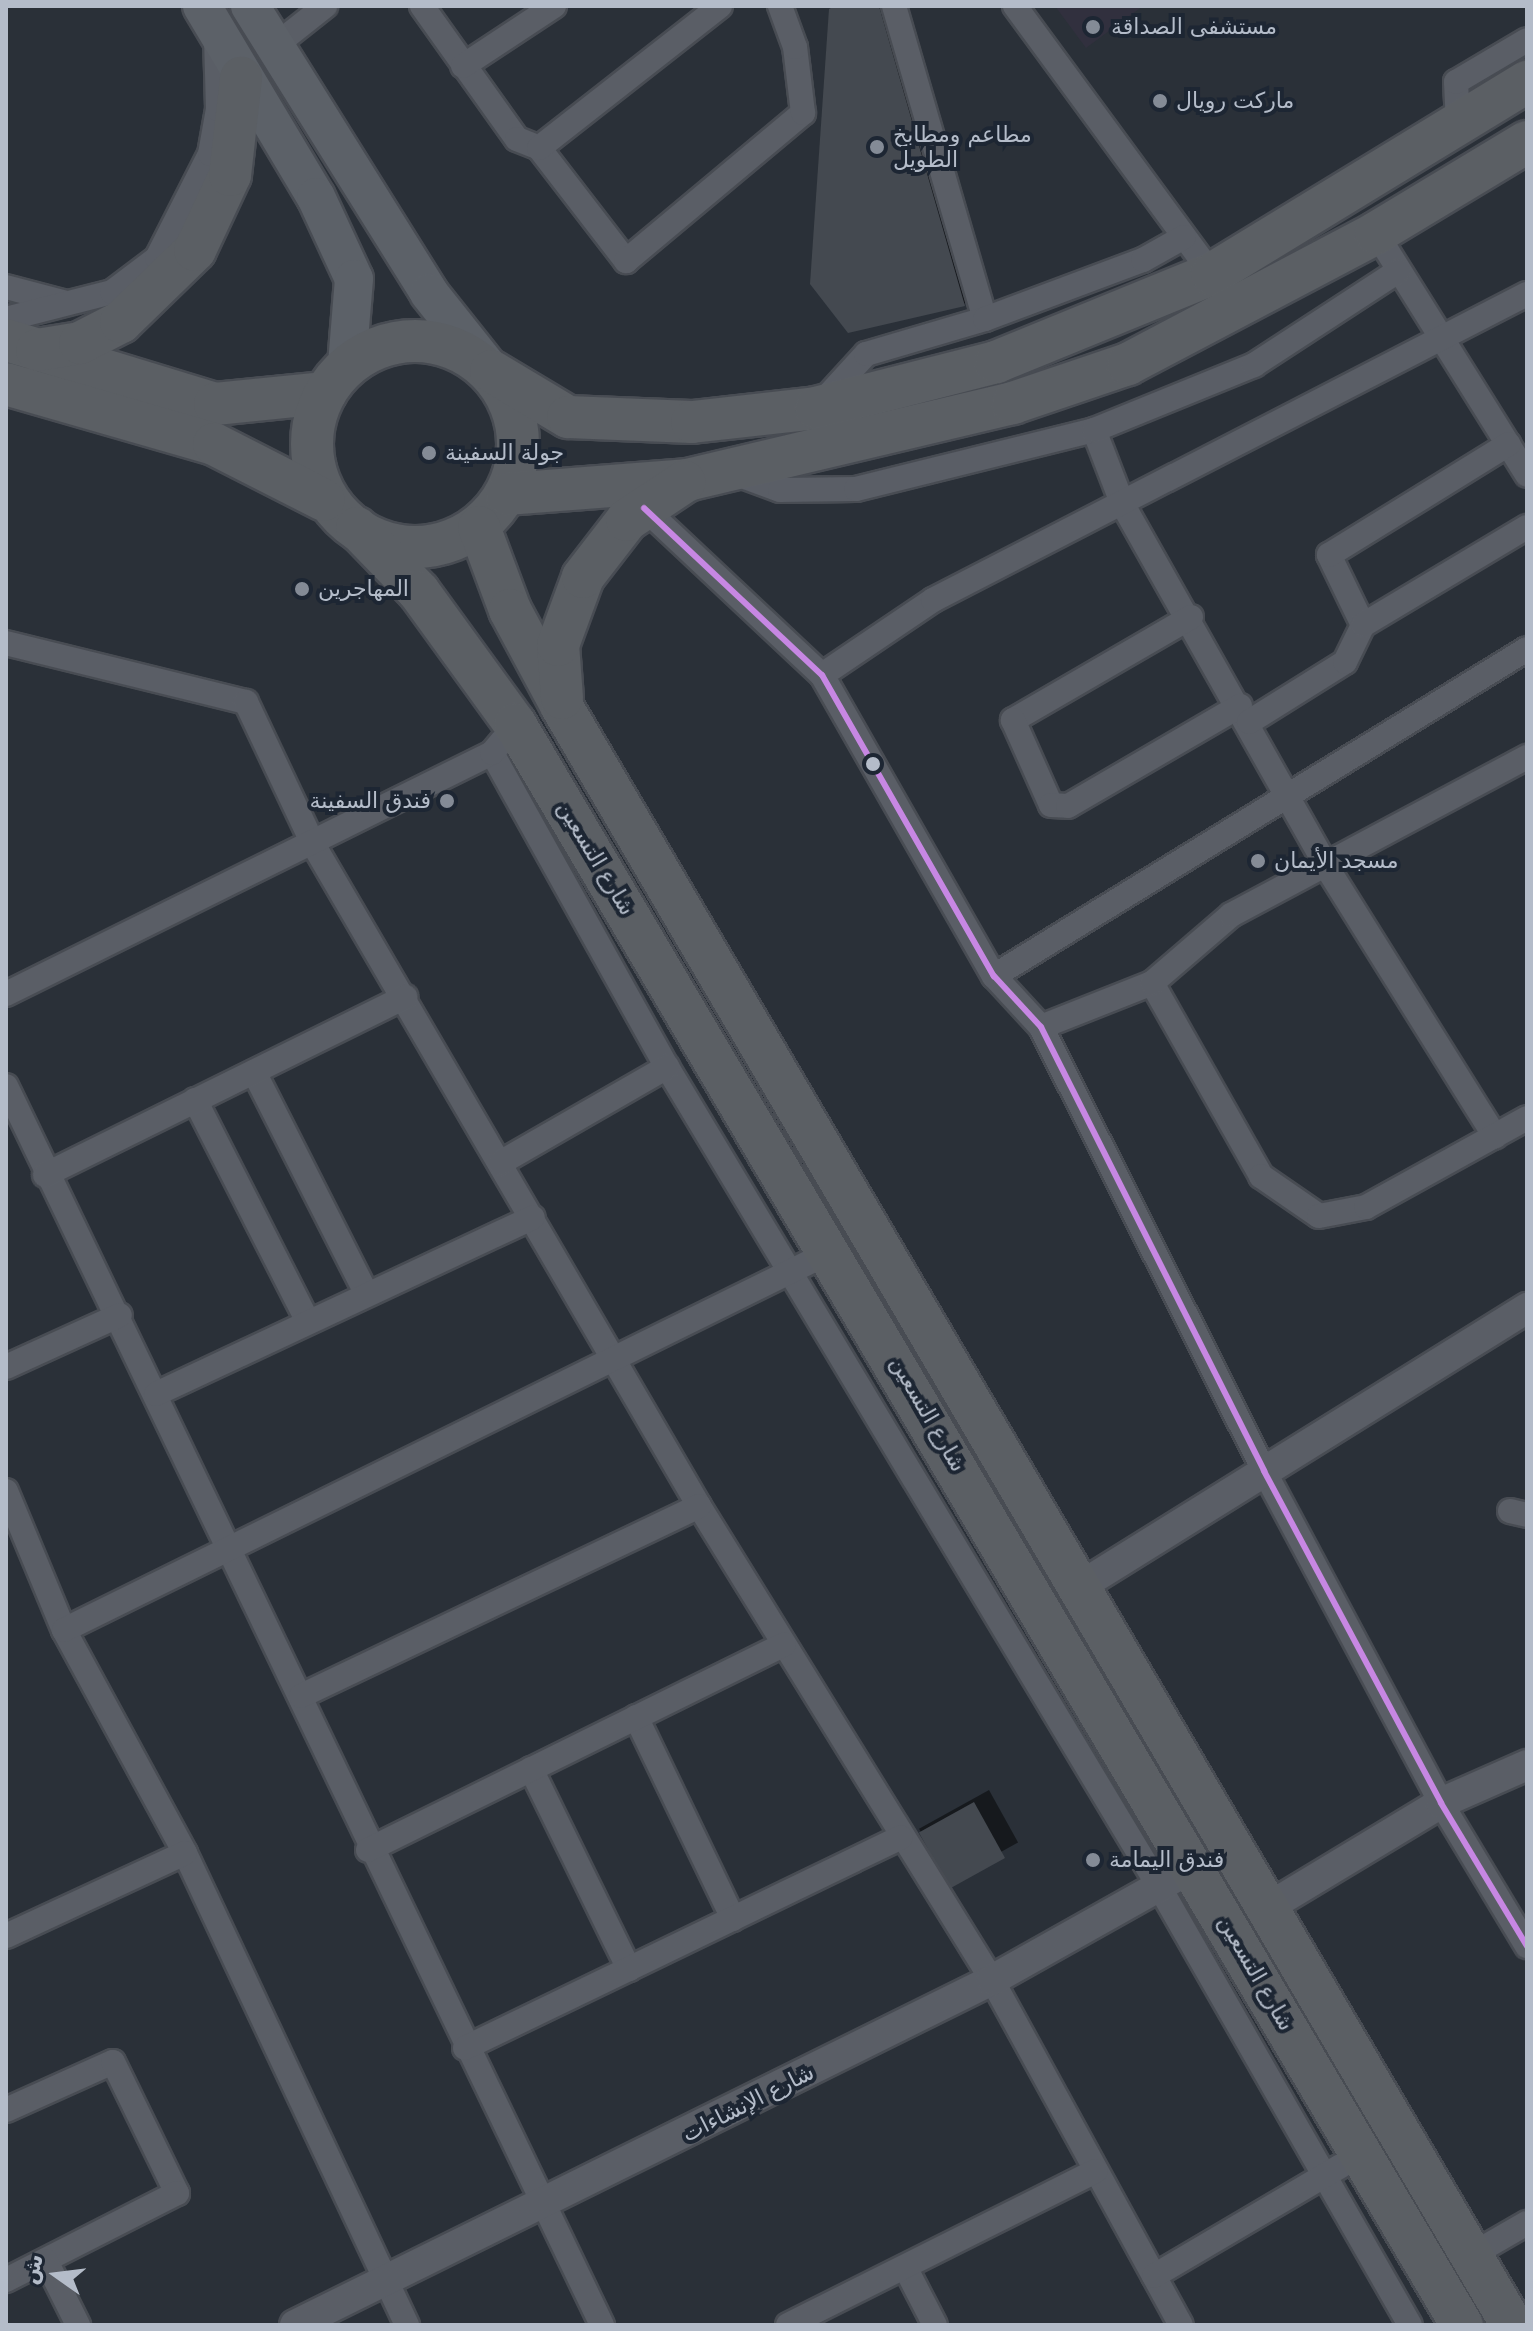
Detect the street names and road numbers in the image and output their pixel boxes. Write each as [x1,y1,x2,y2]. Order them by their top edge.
street label: شارع التسعين [551,796,641,920]
street label: شارع التسعين [884,1352,972,1476]
street label: شارع التسعين [1212,1911,1300,2035]
street label: شارع الإنشاءات [678,2059,818,2147]

